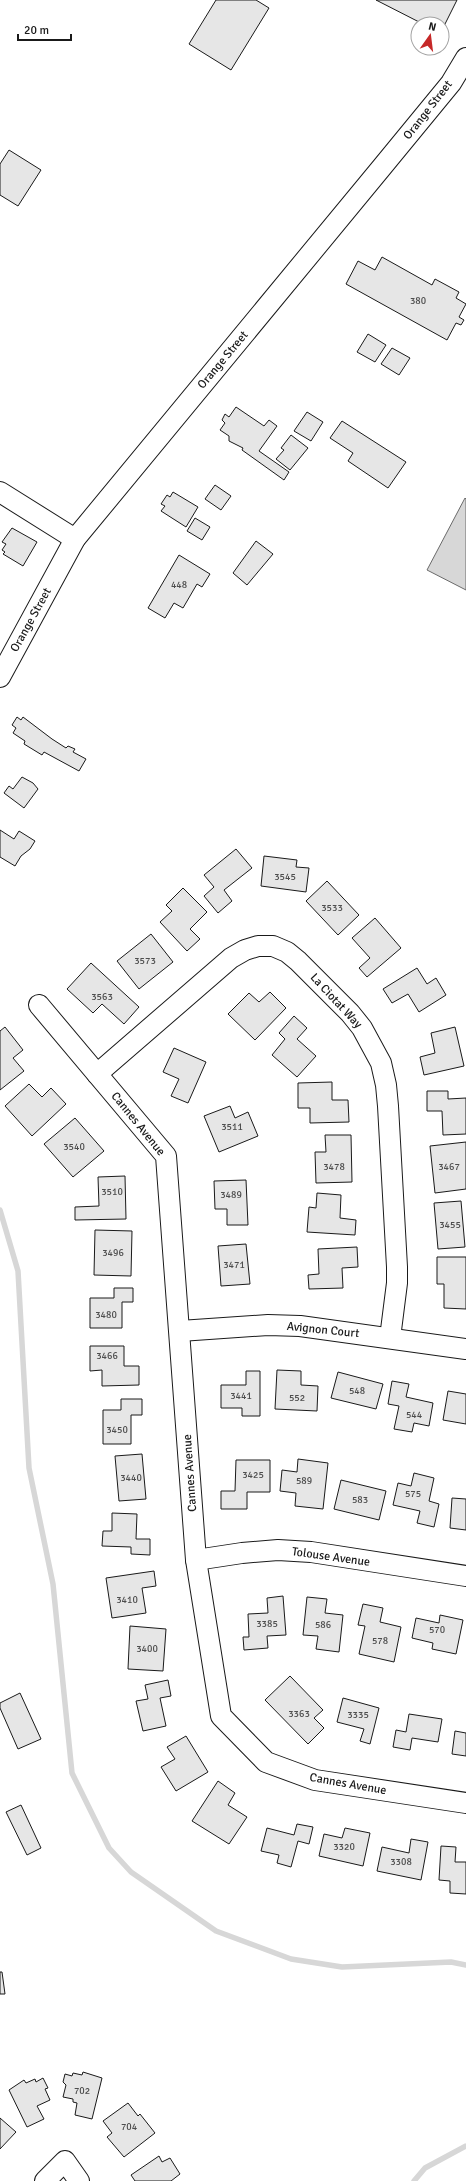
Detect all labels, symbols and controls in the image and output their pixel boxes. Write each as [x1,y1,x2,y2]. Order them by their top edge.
scale bar [18,16,71,42]
north arrow [410,16,450,56]
text: N [427,20,438,34]
text: 20 m [24,23,49,38]
street label: Orange Street [400,77,456,143]
house number: 380 [410,295,426,307]
street label: Orange Street [194,328,252,392]
house number: 448 [171,579,187,591]
street label: Orange Street [7,585,55,655]
house number: 3545 [274,871,296,883]
house number: 3533 [321,902,343,914]
house number: 3573 [134,955,156,967]
street label: La Ciotat Way [307,970,366,1032]
house number: 3563 [91,991,113,1003]
street label: Cannes Avenue [108,1089,168,1159]
house number: 3511 [221,1121,243,1133]
house number: 3540 [63,1141,85,1153]
house number: 3478 [323,1161,345,1173]
house number: 3467 [438,1161,460,1173]
house number: 3510 [101,1186,123,1198]
house number: 3489 [220,1189,242,1201]
house number: 3455 [439,1219,461,1231]
house number: 3496 [102,1247,124,1259]
house number: 3471 [223,1259,245,1271]
house number: 3480 [95,1309,117,1321]
street label: Avignon Court [286,1319,360,1341]
house number: 3466 [96,1350,118,1362]
house number: 548 [349,1385,365,1397]
house number: 3441 [230,1390,252,1402]
house number: 552 [289,1392,305,1404]
house number: 544 [406,1409,423,1421]
house number: 3450 [106,1424,128,1436]
street label: Cannes Avenue [180,1434,200,1512]
house number: 3425 [242,1469,264,1481]
house number: 3440 [120,1472,142,1484]
house number: 589 [296,1475,312,1487]
house number: 575 [405,1488,421,1500]
house number: 583 [352,1494,368,1506]
street label: Tolouse Avenue [291,1544,371,1570]
house number: 3410 [116,1594,138,1606]
house number: 3385 [256,1618,278,1630]
house number: 586 [315,1619,331,1631]
house number: 570 [429,1624,445,1636]
house number: 578 [372,1635,388,1647]
house number: 3400 [136,1643,158,1655]
house number: 3363 [288,1708,310,1720]
house number: 3335 [347,1709,369,1721]
street label: Cannes Avenue [308,1770,388,1798]
house number: 3320 [333,1841,355,1853]
house number: 3308 [390,1856,412,1868]
house number: 702 [74,2085,90,2097]
house number: 704 [121,2121,138,2133]

